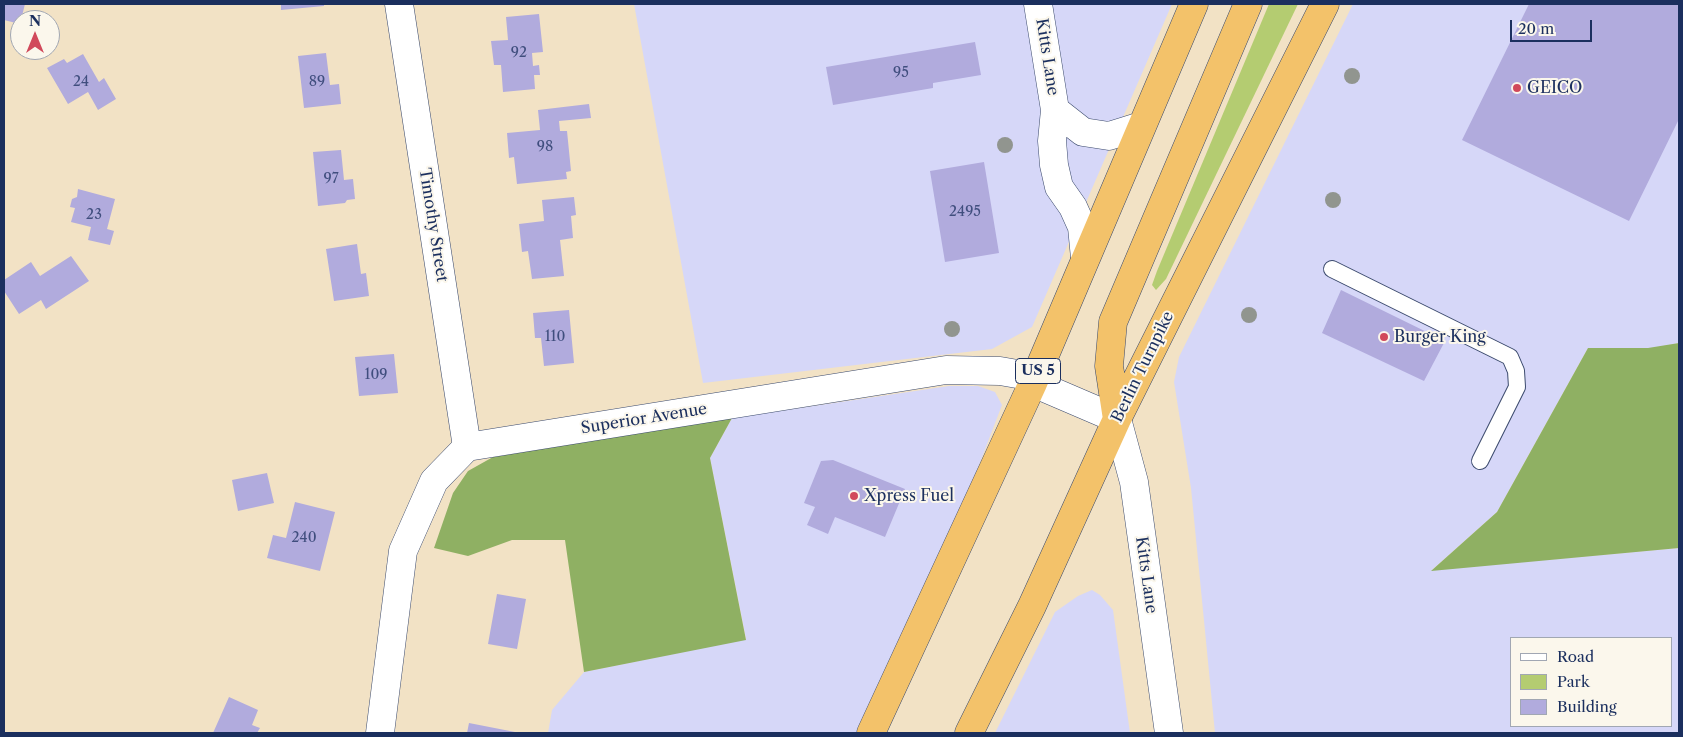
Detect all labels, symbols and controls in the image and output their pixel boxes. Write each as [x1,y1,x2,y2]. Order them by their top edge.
north arrow [10,10,60,60]
scale bar [1513,10,1596,42]
text: N [29,12,41,30]
street label: Kitts Lane [1031,17,1063,97]
text: 20 m [1518,19,1554,38]
house number: 92 [511,45,527,61]
house number: 95 [893,65,909,81]
house number: 24 [73,74,89,90]
house number: 89 [309,74,325,90]
place label: GEICO [1527,78,1582,98]
marker: GEICO [1511,82,1523,94]
house number: 98 [537,139,553,155]
street label: Timothy Street [415,167,451,283]
house number: 97 [323,171,339,187]
house number: 2495 [949,204,981,220]
house number: 23 [86,207,102,223]
street label: Berlin Turnpike [1108,308,1178,426]
place label: Burger King [1394,327,1486,347]
house number: 110 [545,329,565,345]
marker: Burger King [1378,331,1390,343]
road number: US 5 [1016,358,1060,384]
house number: 109 [365,367,387,383]
street label: Superior Avenue [580,400,708,438]
place label: Xpress Fuel [864,486,954,506]
marker: Xpress Fuel [848,490,860,502]
house number: 240 [291,530,317,546]
street label: Kitts Lane [1131,535,1161,615]
legend [1510,637,1673,727]
text: Road [1557,647,1594,666]
text: Park [1557,672,1590,691]
text: Building [1557,697,1617,716]

